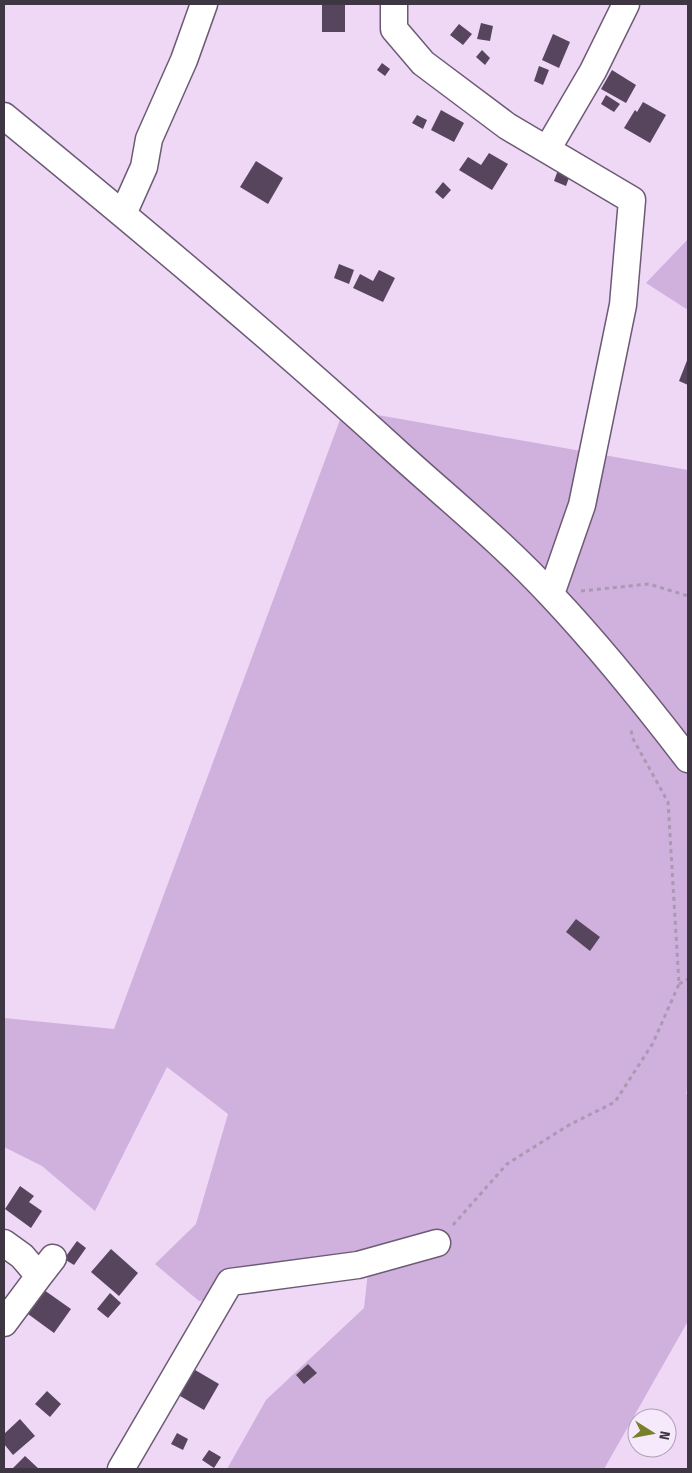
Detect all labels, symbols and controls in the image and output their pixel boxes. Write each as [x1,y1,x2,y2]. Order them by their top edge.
north arrow [627,1408,677,1458]
text: N [655,1430,673,1441]

